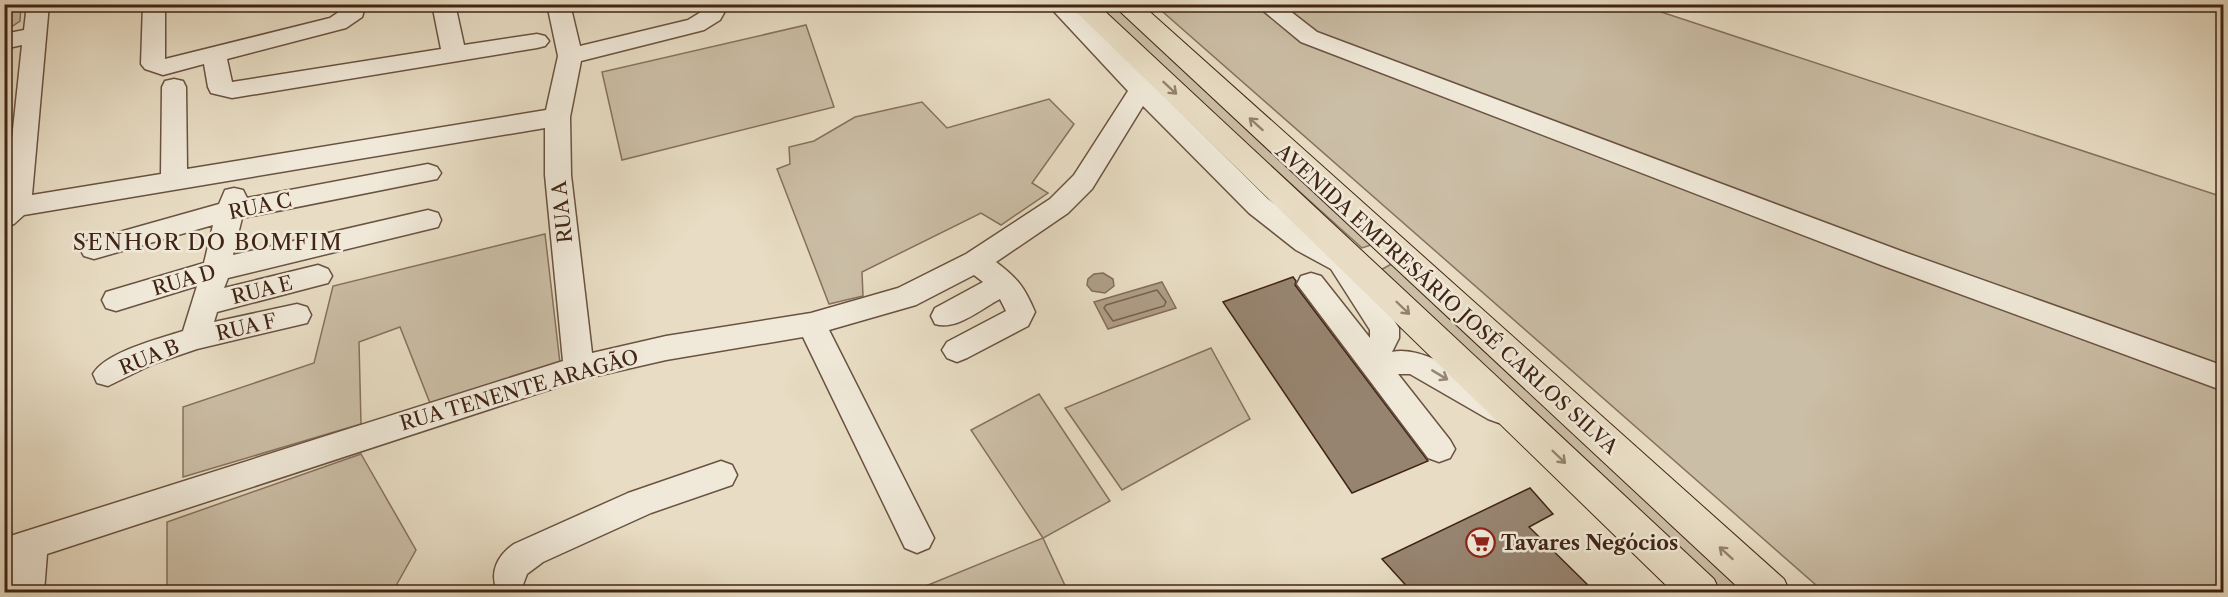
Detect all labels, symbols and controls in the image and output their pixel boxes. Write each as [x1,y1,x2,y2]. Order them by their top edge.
one-way arrow [1162,81,1177,95]
one-way arrow [1249,117,1264,132]
street label: AVENIDA EMPRESÁRIO JOSÉ CARLOS SILVA [1270,138,1624,460]
street label: RUA A [547,178,577,244]
street label: RUA C [226,188,294,224]
district label: SENHOR DO BOMFIM [73,229,343,256]
street label: RUA D [150,260,218,300]
street label: RUA E [229,271,295,309]
one-way arrow [1395,301,1410,316]
street label: RUA F [213,308,279,346]
street label: RUA B [116,334,182,380]
street label: RUA TENENTE ARAGÃO [397,343,641,436]
one-way arrow [1431,370,1448,382]
one-way arrow [1551,450,1566,464]
supermarket icon: Tavares Negócios [1464,527,1496,559]
place label: Tavares Negócios [1501,531,1678,555]
one-way arrow [1719,546,1734,560]

